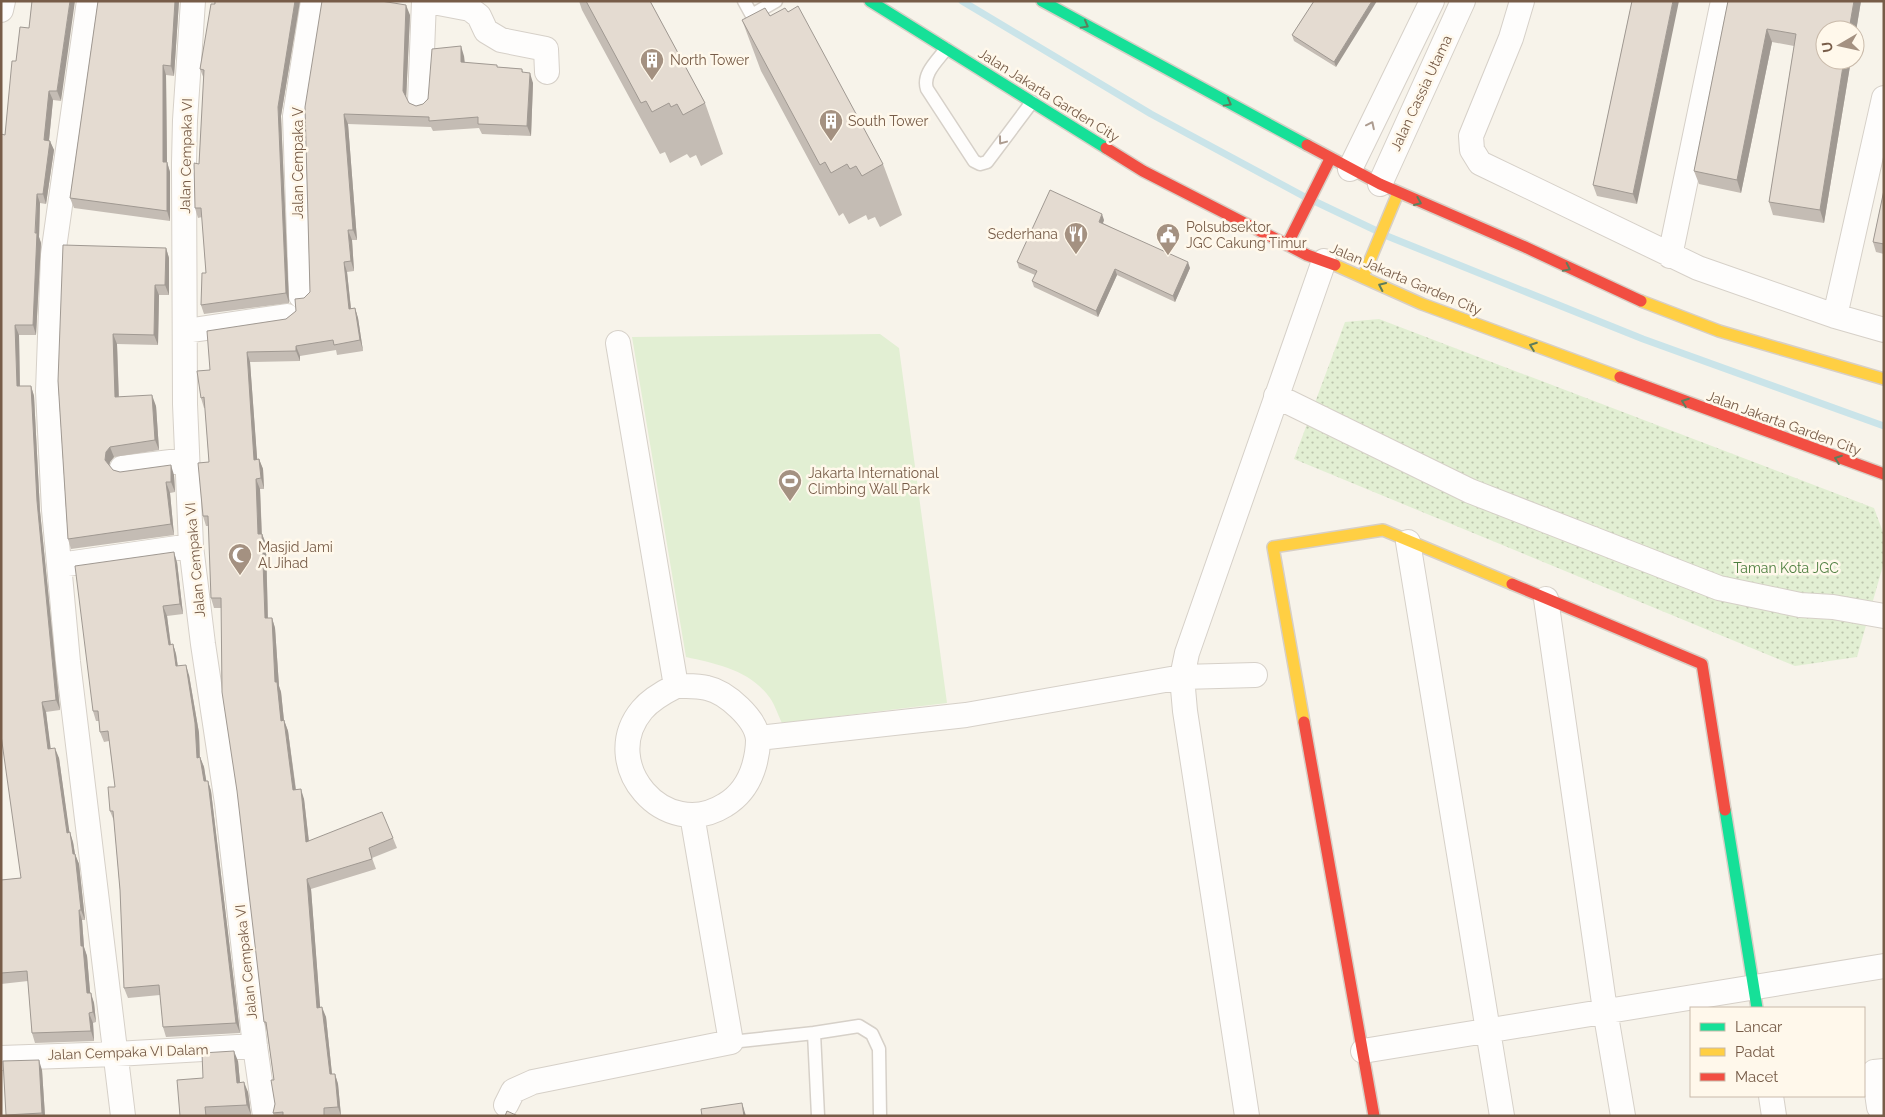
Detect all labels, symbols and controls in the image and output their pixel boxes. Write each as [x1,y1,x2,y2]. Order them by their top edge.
one-way arrow [1080,18,1089,28]
north arrow [1815,20,1865,70]
street label: Jalan Cassia Utama [1387,33,1455,153]
text: U [1818,41,1836,53]
street label: Jalan Jakarta Garden City [976,45,1123,145]
building icon: North Tower [639,47,665,81]
place label: North Tower [670,52,749,68]
one-way arrow [1222,96,1231,106]
street label: Jalan Cempaka VI [177,98,195,214]
street label: Jalan Cempaka V [290,107,306,219]
building icon: South Tower [818,108,844,142]
place label: South Tower [848,113,929,129]
one-way arrow [1365,121,1375,130]
one-way arrow [1000,135,1008,144]
one-way arrow [1413,195,1422,206]
place label: Polsubsektor JGC Cakung Timur [1186,219,1307,251]
restaurant icon: Sederhana [1063,221,1089,255]
public building icon: Polsubsektor JGC Cakung Timur [1155,222,1181,256]
place label: Sederhana [988,226,1058,242]
street label: Jalan Jakarta Garden City [1328,240,1485,318]
one-way arrow [1562,261,1571,272]
one-way arrow [1378,282,1387,292]
one-way arrow [1529,341,1538,352]
street label: Jalan Jakarta Garden City [1705,388,1864,459]
one-way arrow [1682,398,1690,408]
one-way arrow [1834,455,1842,465]
place label: Jakarta International Climbing Wall Park [808,465,939,497]
sports icon: Jakarta International Climbing Wall Park [777,468,803,502]
street label: Jalan Cempaka VI [182,502,208,618]
place label: Masjid Jami Al Jihad [258,539,333,571]
mosque icon: Masjid Jami Al Jihad [227,542,253,576]
park label: Taman Kota JGC [1733,560,1839,576]
street label: Jalan Cempaka VI [232,904,260,1020]
legend [1690,1007,1865,1097]
text: Lancar [1735,1018,1783,1036]
street label: Jalan Cempaka VI Dalam [47,1041,209,1063]
text: Padat [1735,1043,1775,1061]
text: Macet [1735,1068,1778,1086]

